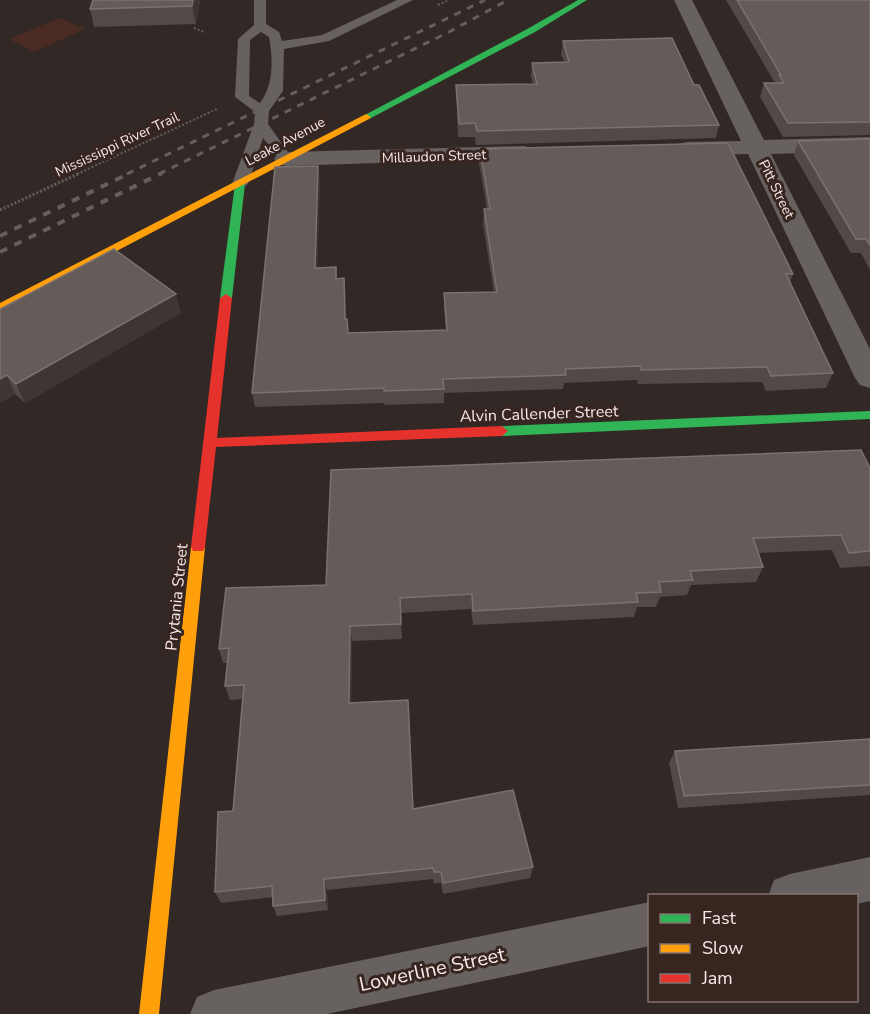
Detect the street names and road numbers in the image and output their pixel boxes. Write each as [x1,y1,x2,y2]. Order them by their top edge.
street label: Mississippi River Trail [52,107,183,182]
street label: Leake Avenue [242,112,329,170]
street label: Millaudon Street [381,145,487,168]
street label: Pitt Street [754,157,799,222]
street label: Alvin Callender Street [459,400,619,428]
street label: Prytania Street [160,542,194,652]
street label: Lowerline Street [357,941,508,998]

